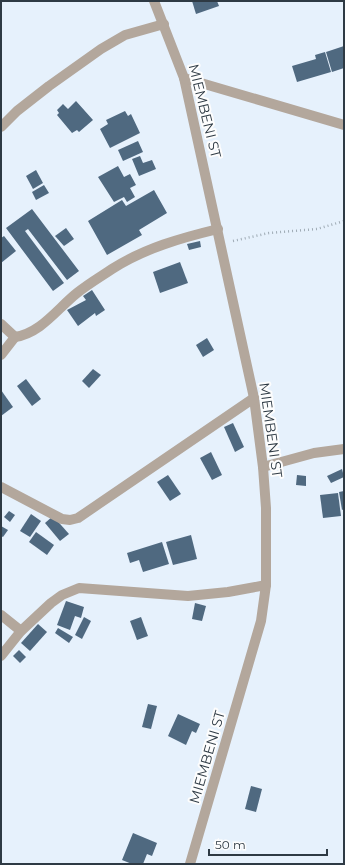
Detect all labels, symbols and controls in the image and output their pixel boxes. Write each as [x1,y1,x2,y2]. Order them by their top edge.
street label: MIEMBENI ST [185,62,225,160]
street label: MIEMBENI ST [255,381,287,479]
street label: MIEMBENI ST [185,708,229,806]
scale bar [209,831,327,857]
text: 50 m [215,837,246,852]

